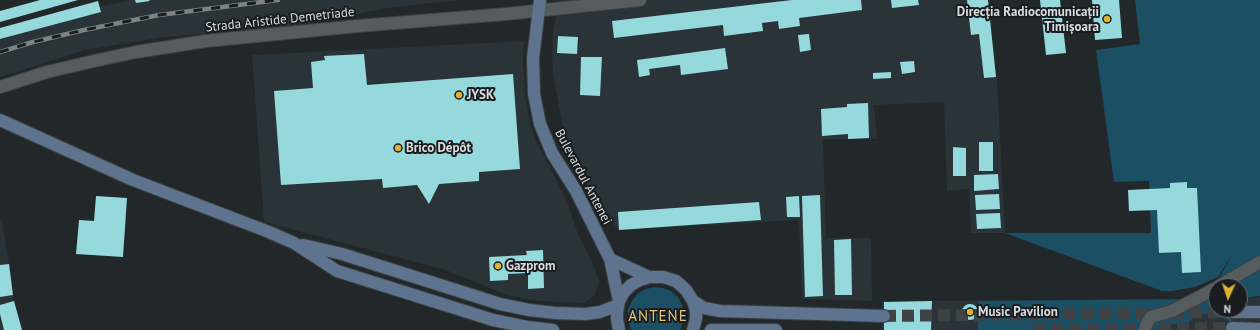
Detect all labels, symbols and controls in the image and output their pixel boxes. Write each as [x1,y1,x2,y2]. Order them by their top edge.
street label: Strada Aristide Demetriade [205,4,355,36]
place label: Direcția Radiocomunicații Timișoara [957,4,1099,35]
marker: Direcția Radiocomunicații Timișoara [1102,14,1112,24]
place label: JYSK [467,87,494,103]
marker: JYSK [454,90,464,100]
street label: Bulevardul Antenei [551,127,615,227]
place label: Brico Dépôt [406,140,471,156]
marker: Brico Dépôt [393,143,403,153]
place label: Gazprom [506,258,555,274]
marker: Gazprom [493,261,503,271]
north arrow [1208,278,1248,318]
text: N [1223,302,1231,316]
place label: Music Pavilion [978,304,1058,320]
marker: Music Pavilion [965,307,975,317]
district label: ANTENE [628,308,688,326]

